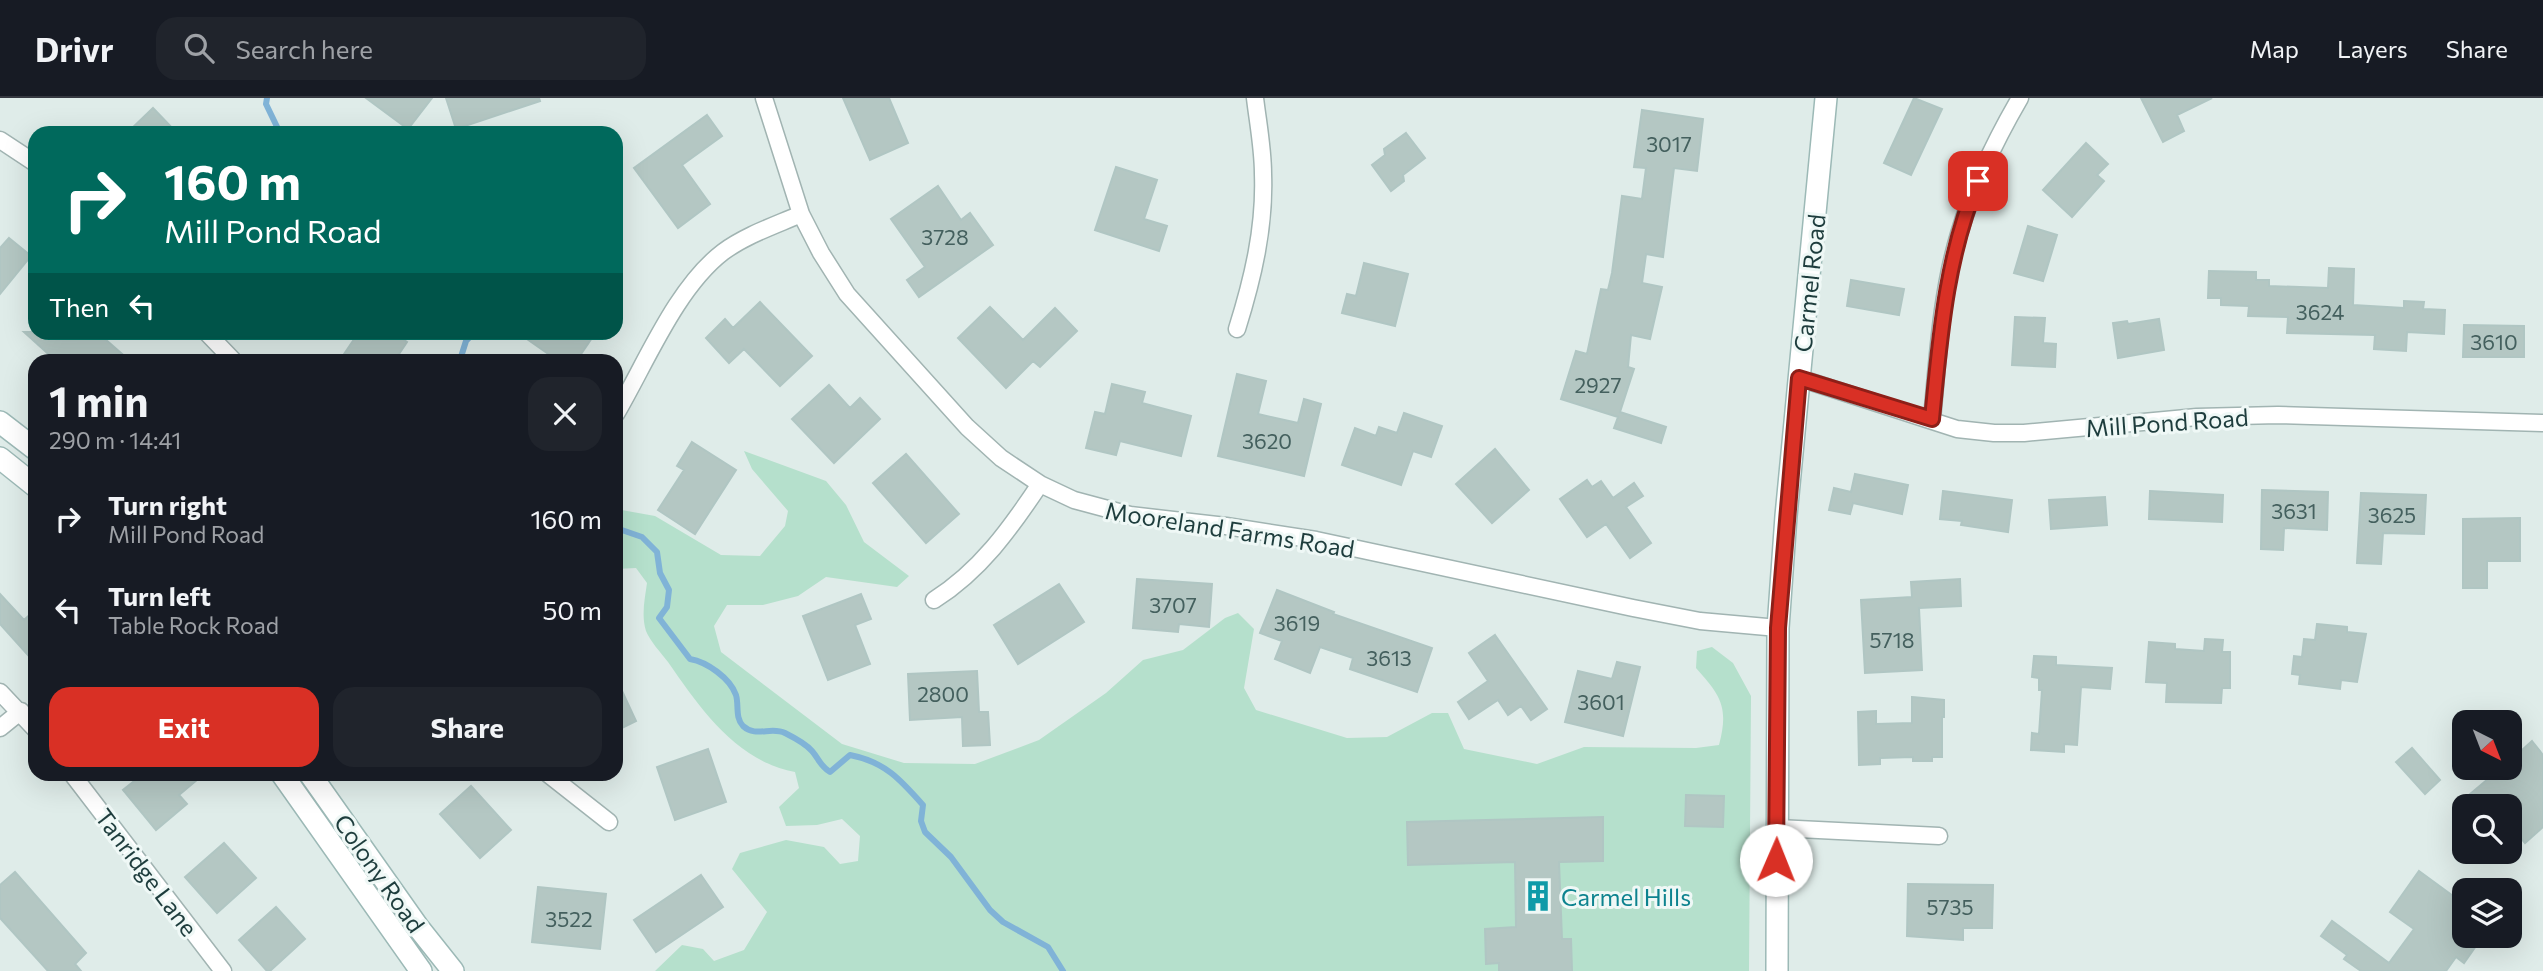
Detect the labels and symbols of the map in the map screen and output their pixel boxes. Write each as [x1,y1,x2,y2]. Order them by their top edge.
house number: 3017 [1646,131,1692,156]
pin [1948,151,2008,211]
street label: Carmel Road [1787,212,1831,354]
house number: 3728 [921,224,969,249]
house number: 3624 [2296,299,2345,324]
house number: 3610 [2470,329,2518,354]
house number: 2927 [1575,372,1621,397]
street label: Mill Pond Road [2085,402,2249,442]
house number: 3620 [1242,428,1292,453]
street label: Mooreland Farms Road [1103,495,1357,563]
house number: 3631 [2271,498,2317,523]
house number: 3625 [2368,502,2416,527]
house number: 3707 [1149,592,1197,617]
house number: 3619 [1274,610,1320,635]
house number: 5718 [1870,627,1914,652]
house number: 3613 [1366,645,1412,670]
house number: 2800 [917,681,969,706]
house number: 3601 [1577,689,1625,714]
north arrow [2452,710,2522,780]
street label: Tanridge Lane [90,803,204,941]
street label: Colony Road [329,808,431,938]
position arrow [1739,823,1813,897]
building icon: Carmel Hills [1521,879,1555,913]
place label: Carmel Hills [1561,882,1691,911]
house number: 5735 [1926,894,1974,919]
house number: 3522 [545,906,593,931]

